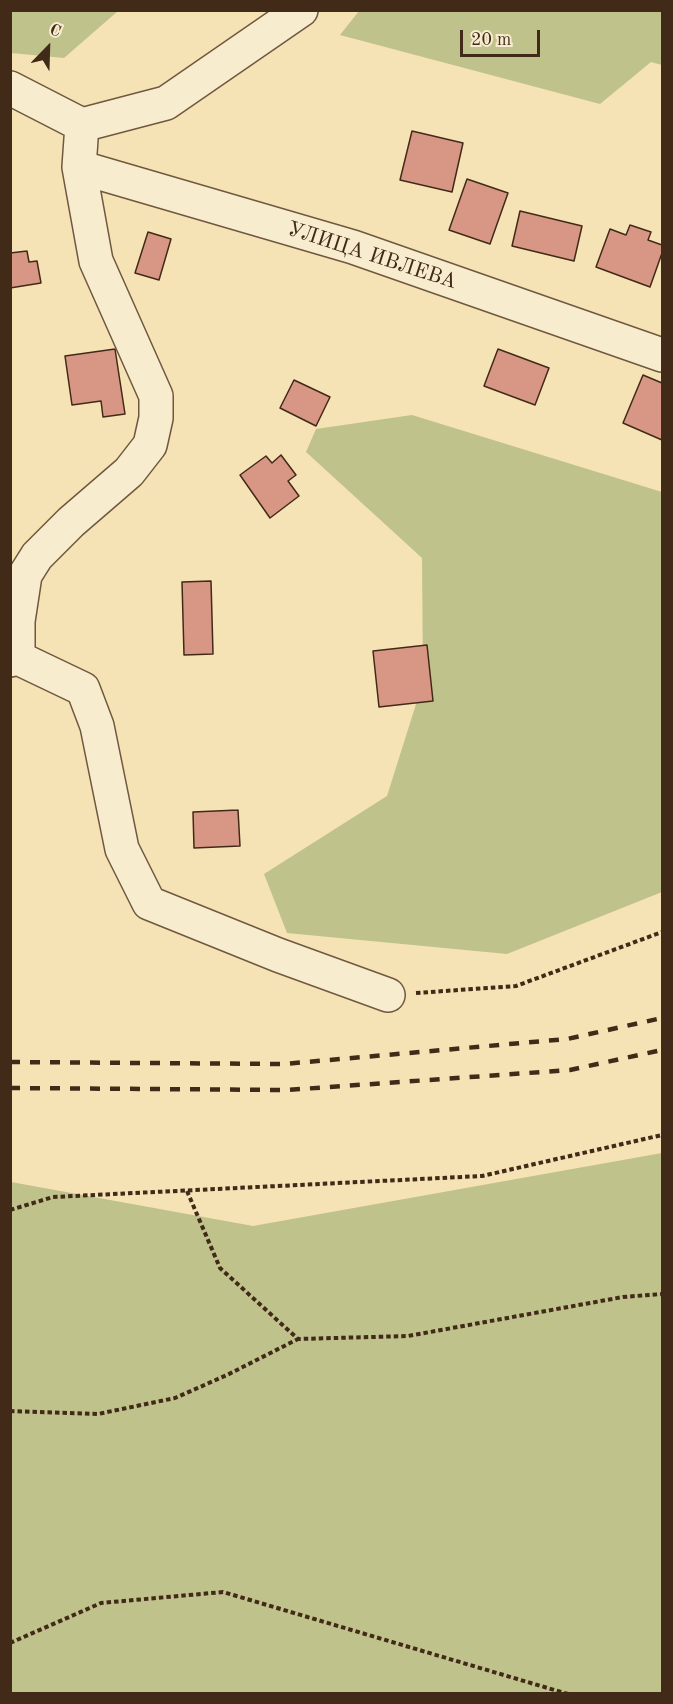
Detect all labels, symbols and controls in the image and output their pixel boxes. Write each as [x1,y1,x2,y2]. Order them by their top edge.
north arrow [18,18,78,78]
scale bar [463,18,542,56]
text: С [47,22,63,41]
text: 20 m [471,31,511,49]
street label: УЛИЦА ИВЛЕВА [284,217,460,295]

